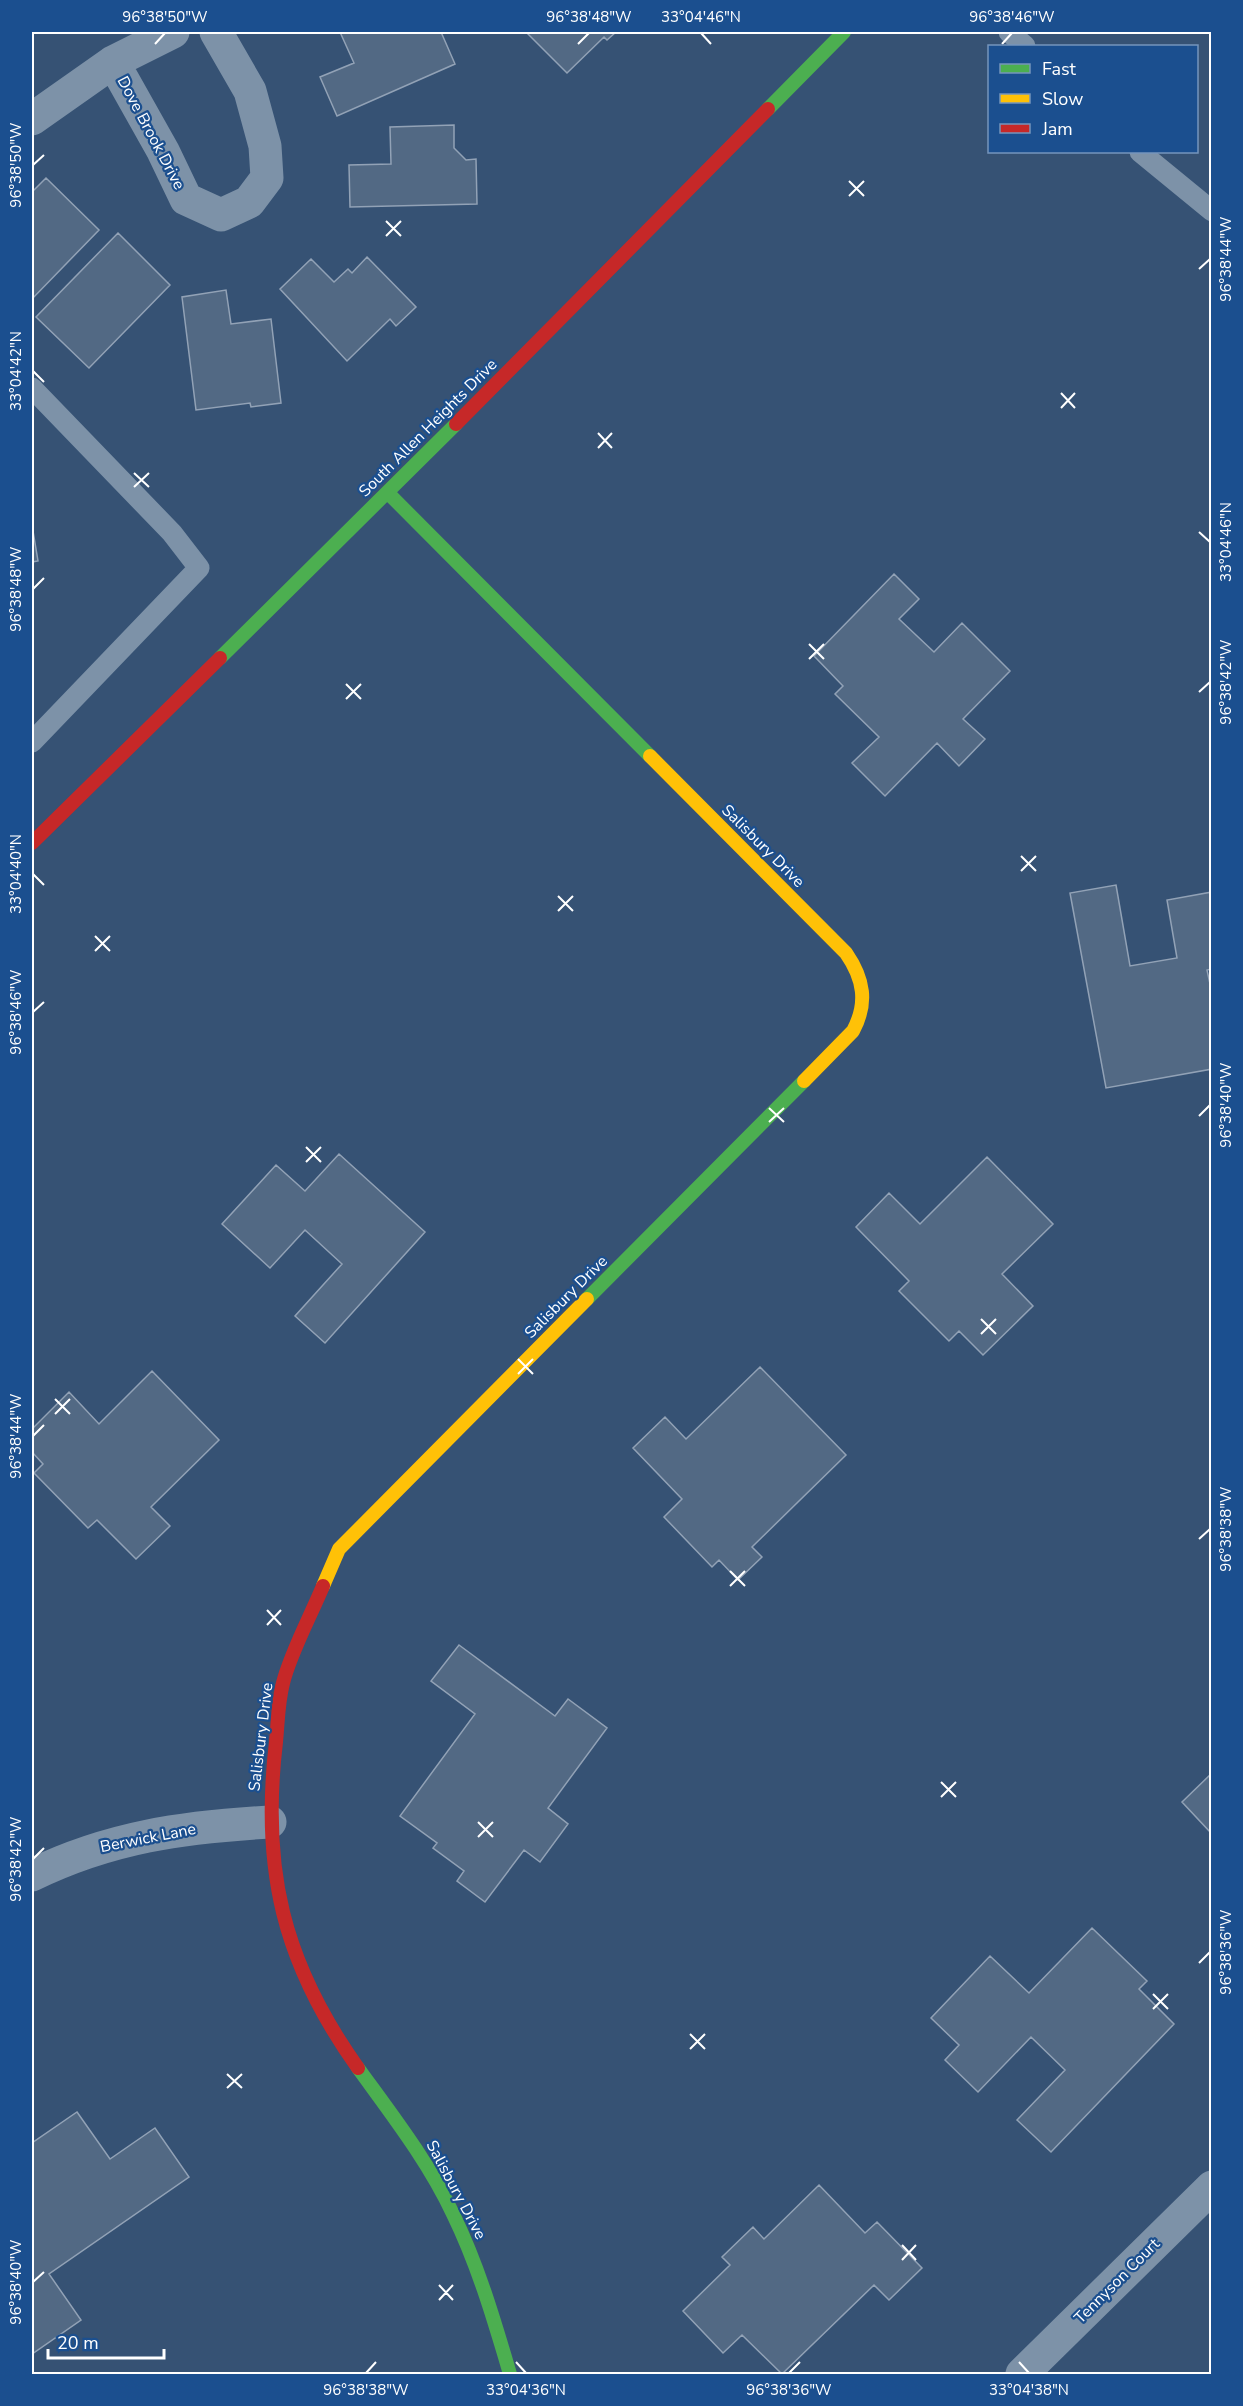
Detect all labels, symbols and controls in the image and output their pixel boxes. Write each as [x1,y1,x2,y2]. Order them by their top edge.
text: 96°38'50"W [122,7,208,27]
text: 96°38'48"W [546,7,632,27]
text: 33°04'46"N [661,7,741,27]
text: 96°38'46"W [969,7,1055,27]
legend [988,45,1198,153]
text: Fast [1042,57,1077,81]
street label: Dove Brook Drive [112,72,190,194]
text: Slow [1042,87,1083,111]
text: Jam [1041,117,1073,141]
text: 96°38'50"W [6,122,26,208]
text: 96°38'44"W [1216,216,1236,302]
text: 33°04'42"N [6,331,26,411]
street label: South Allen Heights Drive [354,354,502,502]
text: 33°04'46"N [1216,502,1236,582]
text: 96°38'48"W [6,546,26,632]
text: 96°38'42"W [1216,639,1236,725]
street label: Salisbury Drive [717,800,809,892]
text: 33°04'40"N [6,834,26,914]
text: 96°38'46"W [6,969,26,1055]
text: 96°38'40"W [1216,1062,1236,1148]
street label: Salisbury Drive [520,1251,612,1343]
text: 96°38'44"W [6,1393,26,1479]
text: 96°38'38"W [1216,1486,1236,1572]
street label: Salisbury Drive [243,1681,279,1793]
text: 96°38'42"W [6,1816,26,1902]
street label: Berwick Lane [98,1818,198,1858]
text: 96°38'36"W [1216,1909,1236,1995]
street label: Salisbury Drive [421,2137,491,2243]
street label: Tennyson Court [1069,2233,1165,2329]
text: 96°38'40"W [6,2239,26,2325]
scale bar [48,2322,164,2360]
text: 20 m [57,2331,99,2355]
text: 96°38'38"W [323,2380,409,2400]
text: 33°04'36"N [486,2380,566,2400]
text: 96°38'36"W [746,2380,832,2400]
text: 33°04'38"N [989,2380,1069,2400]

